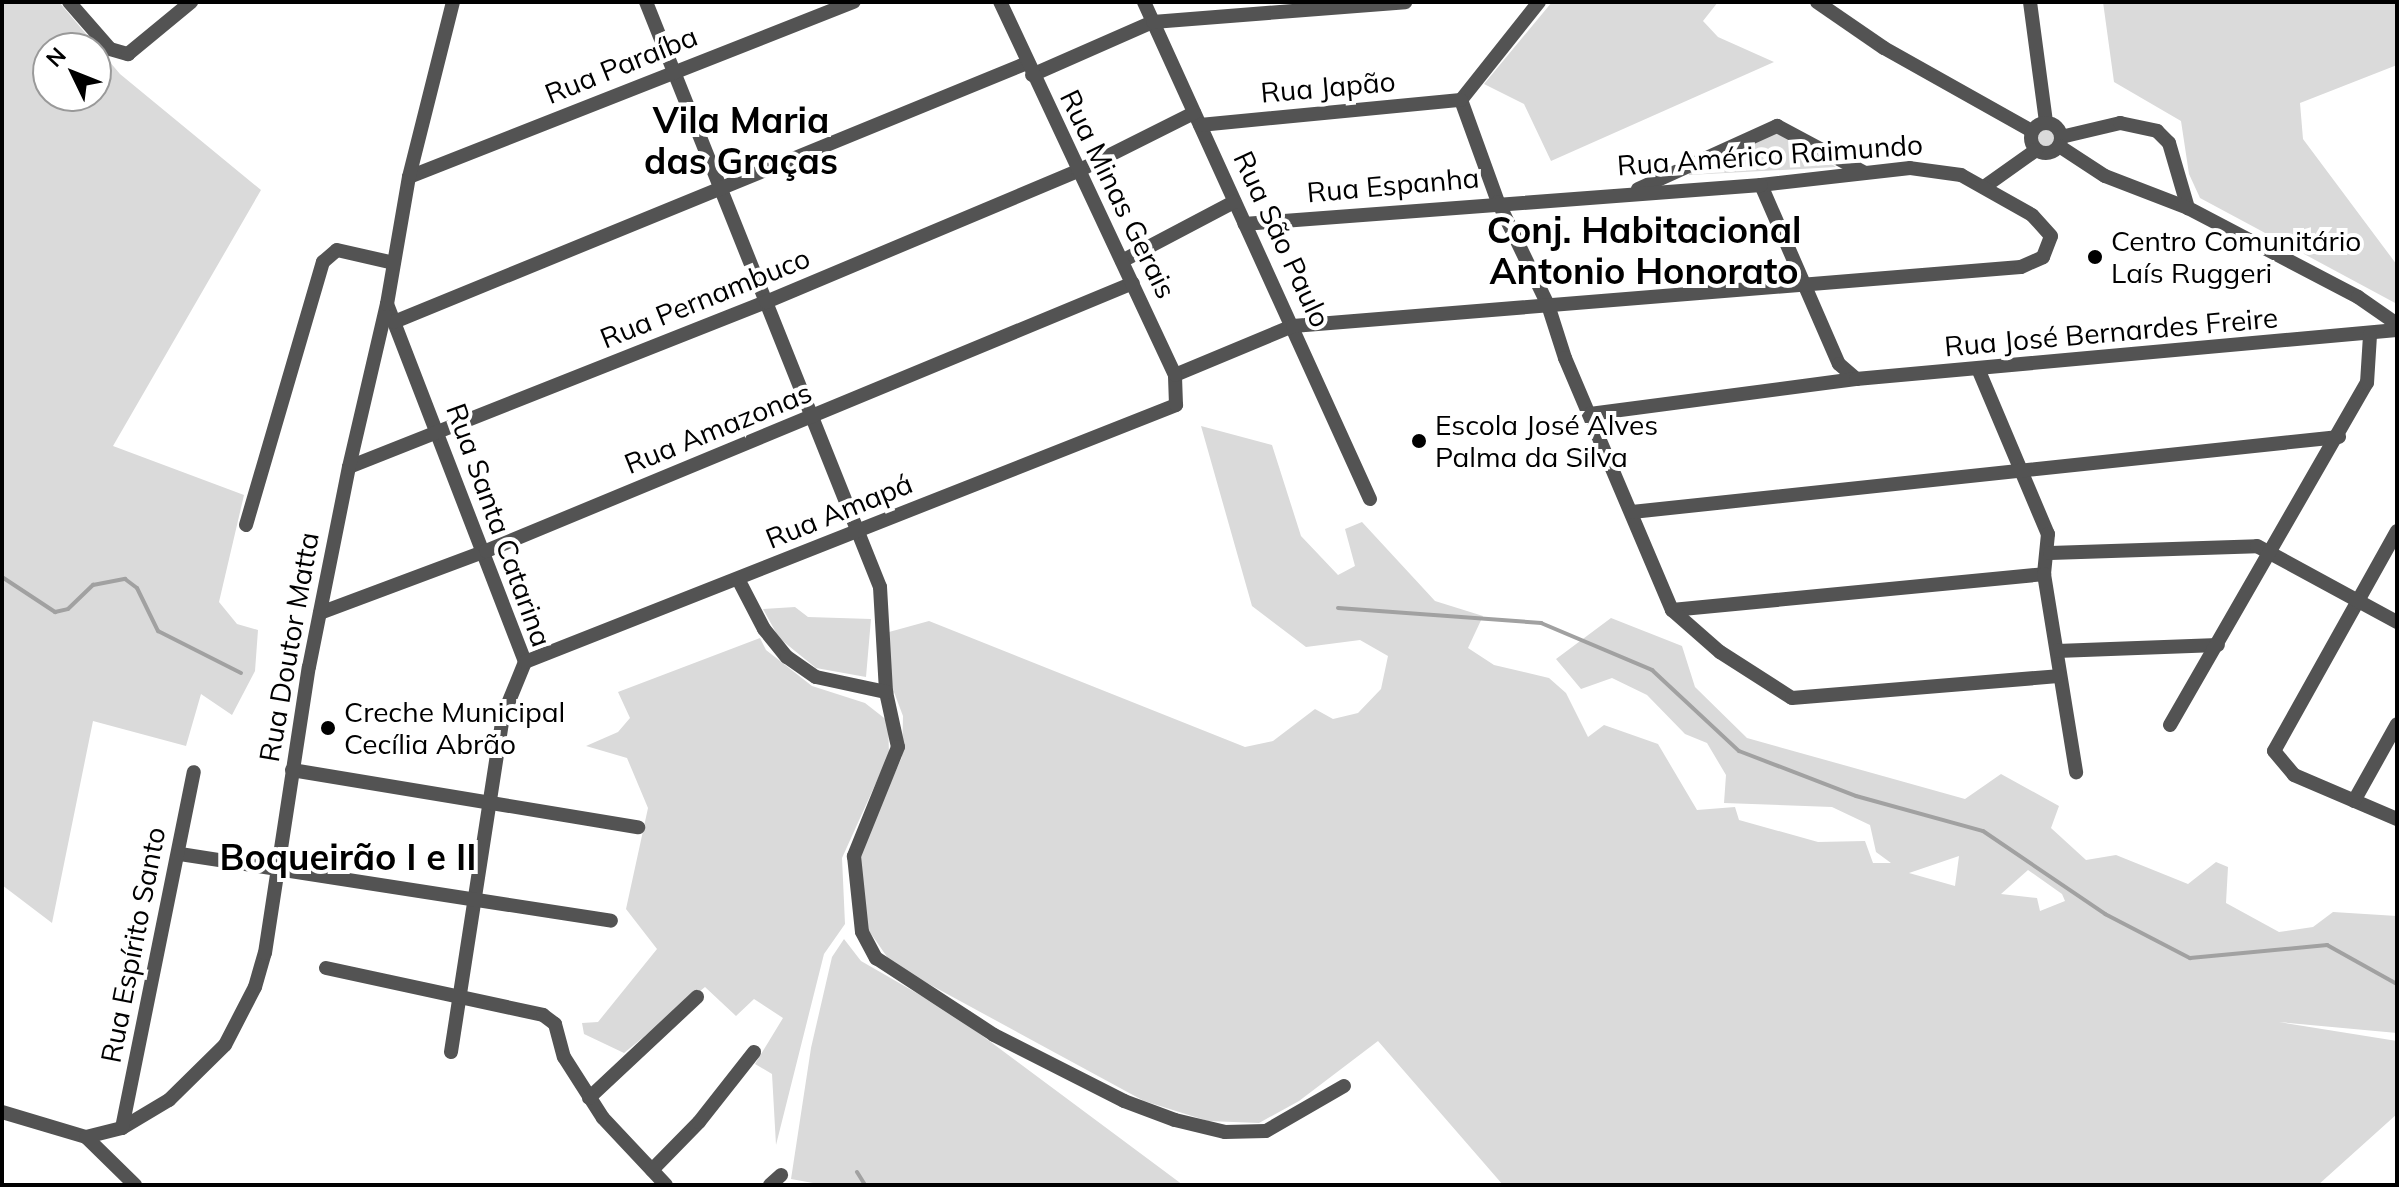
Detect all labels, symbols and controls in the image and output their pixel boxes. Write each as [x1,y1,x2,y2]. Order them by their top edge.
street label: Rua Paraíba [540,19,702,111]
north arrow [32,32,112,112]
text: N [40,41,72,73]
street label: Rua Japão [1259,64,1397,110]
street label: Rua Minas Gerais [1053,84,1183,304]
district label: Vila Maria das Graças [644,97,838,182]
street label: Rua Américo Raimundo [1616,128,1924,182]
street label: Rua São Paulo [1227,146,1337,332]
street label: Rua Espanha [1305,161,1481,209]
district label: Conj. Habitacional Antonio Honorato [1487,207,1801,292]
place label: Centro Comunitário Laís Ruggeri [2111,224,2361,290]
street label: Rua Pernambuco [595,241,815,355]
marker: Centro Comunitário Laís Ruggeri [2086,248,2104,266]
street label: Rua José Bernardes Freire [1943,301,2279,363]
street label: Rua Amazonas [619,375,817,481]
street label: Rua Santa Catarina [439,399,559,651]
place label: Escola José Alves Palma da Silva [1435,408,1658,474]
marker: Escola José Alves Palma da Silva [1410,432,1428,450]
street label: Rua Amapá [761,466,917,556]
street label: Rua Doutor Matta [252,530,326,764]
place label: Creche Municipal Cecília Abrão [344,695,565,761]
marker: Creche Municipal Cecília Abrão [319,719,337,737]
street label: Rua Espírito Santo [94,824,172,1066]
district label: Boqueirão I e II [220,835,476,879]

